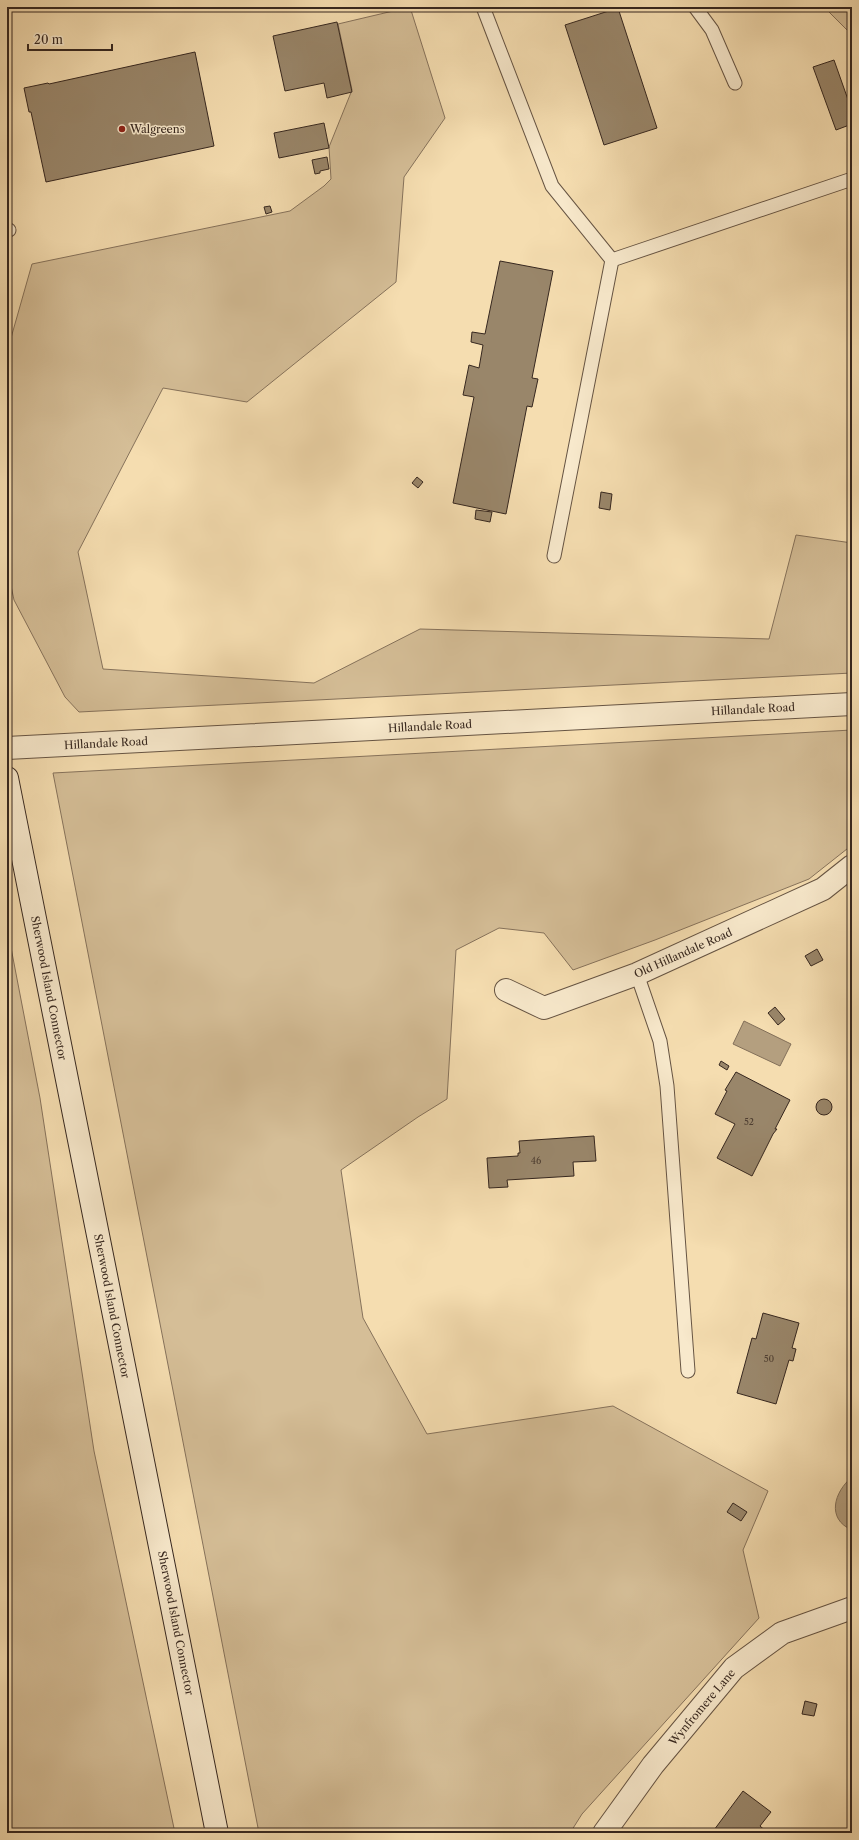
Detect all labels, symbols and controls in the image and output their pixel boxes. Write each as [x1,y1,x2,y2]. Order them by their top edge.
scale bar [28,26,112,52]
text: 20 m [34,32,63,47]
place label: Walgreens [129,122,185,136]
marker: Walgreens [117,124,127,134]
street label: Hillandale Road [711,700,796,718]
street label: Hillandale Road [388,717,473,735]
street label: Hillandale Road [64,734,149,752]
street label: Sherwood Island Connector [28,915,70,1062]
street label: Old Hillandale Road [632,925,735,981]
house number: 52 [744,1116,754,1127]
house number: 46 [531,1155,541,1166]
street label: Sherwood Island Connector [91,1233,133,1380]
house number: 50 [764,1353,775,1364]
street label: Sherwood Island Connector [155,1550,197,1697]
street label: Wynfromere Lane [665,1666,738,1749]

